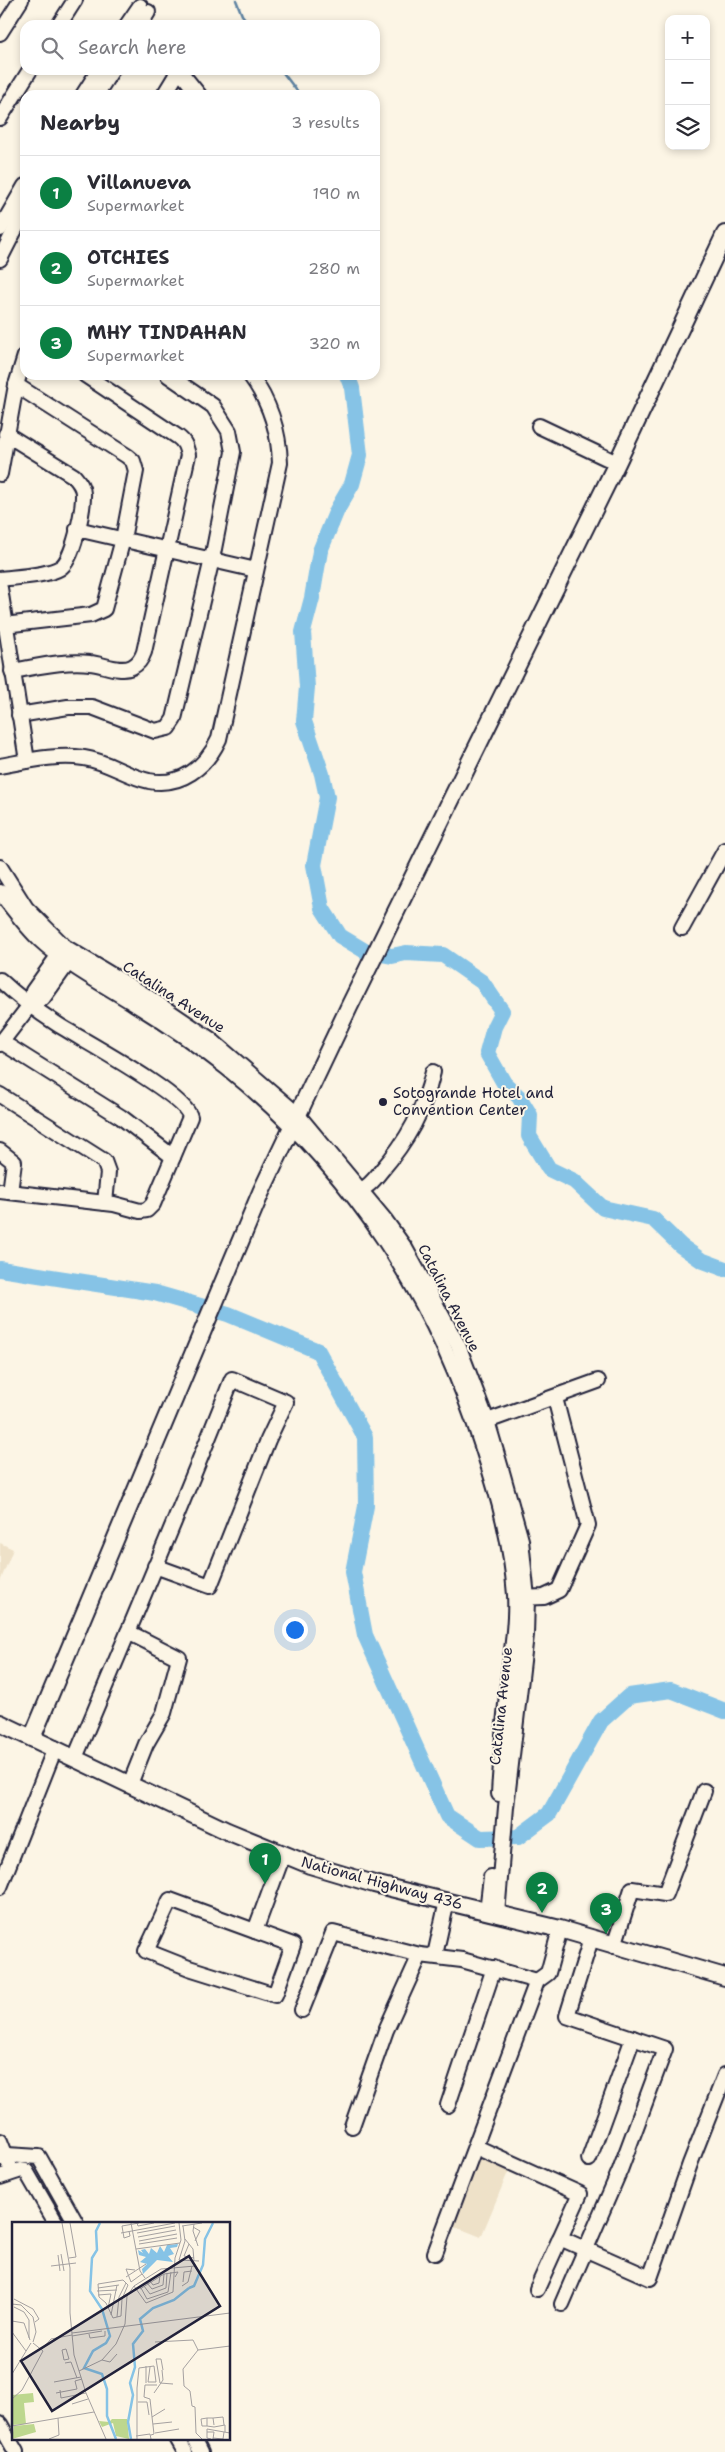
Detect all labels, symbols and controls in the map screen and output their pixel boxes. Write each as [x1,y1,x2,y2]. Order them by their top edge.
map controls [665,15,710,150]
button: + [665,15,710,60]
search box [20,20,380,75]
icon: search [38,34,66,62]
text: Search here [78,35,187,60]
button: − [665,60,710,105]
button: layers [665,105,710,150]
text: Nearby [40,109,120,137]
text: 3 results [291,112,360,133]
text: Villanueva [87,170,191,195]
text: 1 [52,183,60,204]
text: 190 m [313,183,360,204]
text: Supermarket [87,195,184,216]
text: OTCHIES [87,245,169,270]
text: 2 [50,258,62,279]
text: 280 m [308,258,360,279]
text: Supermarket [87,270,184,291]
text: MHY TINDAHAN [87,320,247,345]
text: 3 [50,333,62,354]
text: 320 m [309,333,360,354]
text: Supermarket [87,345,184,366]
street label: Catalina Avenue [119,956,229,1038]
place label: Sotogrande Hotel and Convention Center [393,1083,554,1120]
marker: Sotogrande Hotel and Convention Center [377,1096,389,1108]
street label: Catalina Avenue [413,1241,485,1355]
your location [282,1617,308,1643]
street label: Catalina Avenue [485,1646,517,1766]
pin: 1 [249,1843,281,1884]
street label: National Highway 436 [299,1852,465,1914]
pin: 2 [526,1872,558,1913]
pin: 3 [590,1893,622,1934]
inset map [12,2222,230,2440]

